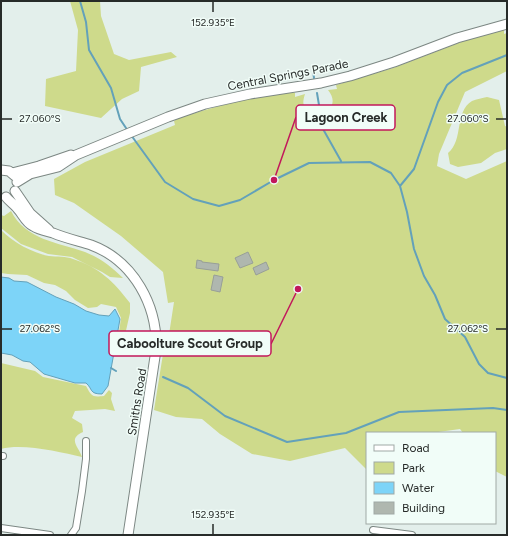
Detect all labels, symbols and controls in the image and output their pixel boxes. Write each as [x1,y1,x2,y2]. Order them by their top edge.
text: 152.935°E [191,16,235,29]
street label: Central Springs Parade [227,56,350,94]
callout: Lagoon Creek [296,105,395,130]
text: Lagoon Creek [304,110,388,125]
text: 27.060°S [19,112,61,125]
text: 27.060°S [447,112,489,125]
text: 27.062°S [20,322,60,335]
text: 27.062°S [448,322,488,335]
callout: Caboolture Scout Group [109,331,271,356]
text: Caboolture Scout Group [117,336,263,351]
street label: Smiths Road [125,367,149,437]
legend [366,432,496,524]
text: Road [402,441,430,455]
text: Park [402,461,425,475]
text: Water [402,481,434,495]
text: Building [402,501,445,515]
text: 152.935°E [191,508,235,521]

